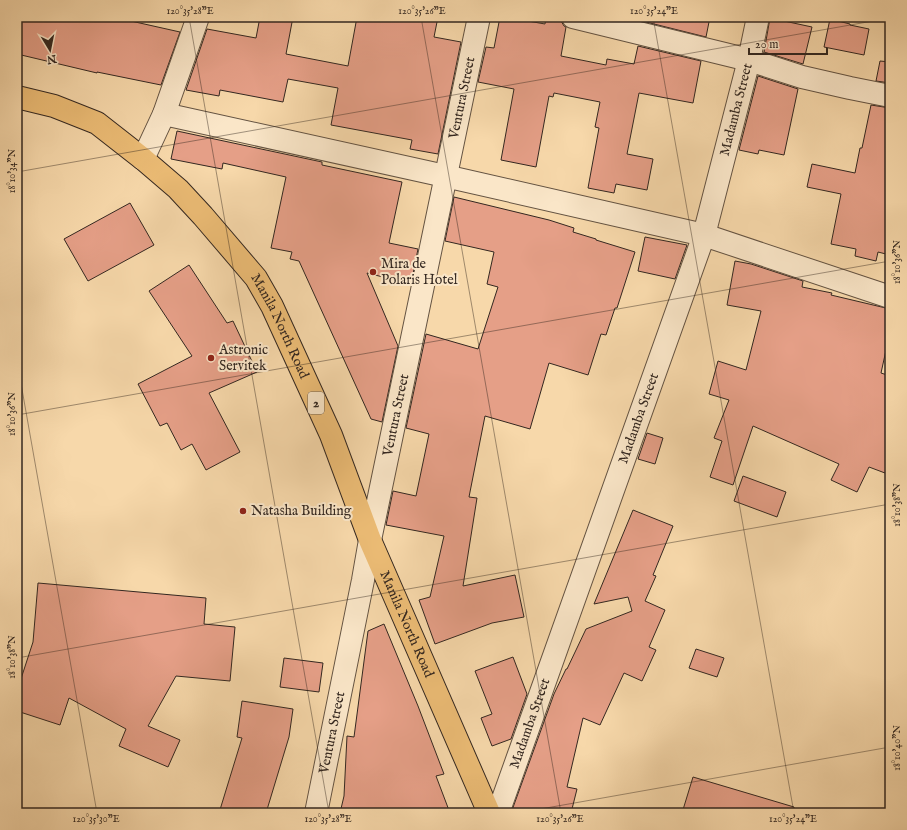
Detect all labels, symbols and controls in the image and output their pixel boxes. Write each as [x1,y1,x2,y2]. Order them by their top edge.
text: 120°35'28"E [166,5,214,18]
text: 120°35'26"E [398,5,446,18]
text: 120°35'24"E [630,5,678,18]
north arrow [30,30,70,70]
scale bar [749,30,827,56]
text: 20 m [755,37,778,52]
text: N [45,51,58,67]
street label: Ventura Street [445,55,480,141]
street label: Madamba Street [716,61,757,158]
text: 18°10'34"N [6,148,19,193]
text: 18°10'36"N [891,240,904,284]
place label: Mira de Polaris Hotel [381,255,458,289]
marker: Mira de Polaris Hotel [368,267,378,277]
street label: Manila North Road [246,270,313,382]
place label: Astronic Servitek [218,341,268,375]
marker: Astronic Servitek [206,353,216,363]
street label: Madamba Street [614,370,663,466]
street label: Ventura Street [379,372,413,459]
text: 18°10'36"N [6,392,19,436]
road number: 2 [308,392,324,414]
text: 18°10'38"N [891,483,904,527]
place label: Natasha Building [251,502,352,520]
marker: Natasha Building [238,506,248,516]
street label: Manila North Road [375,568,438,681]
text: 18°10'38"N [6,635,19,679]
street label: Madamba Street [505,676,554,771]
street label: Ventura Street [315,690,349,776]
text: 18°10'40"N [891,725,904,771]
text: 120°35'30"E [72,813,120,826]
text: 120°35'28"E [304,813,352,826]
text: 120°35'26"E [536,813,584,826]
text: 120°35'24"E [769,813,817,826]

